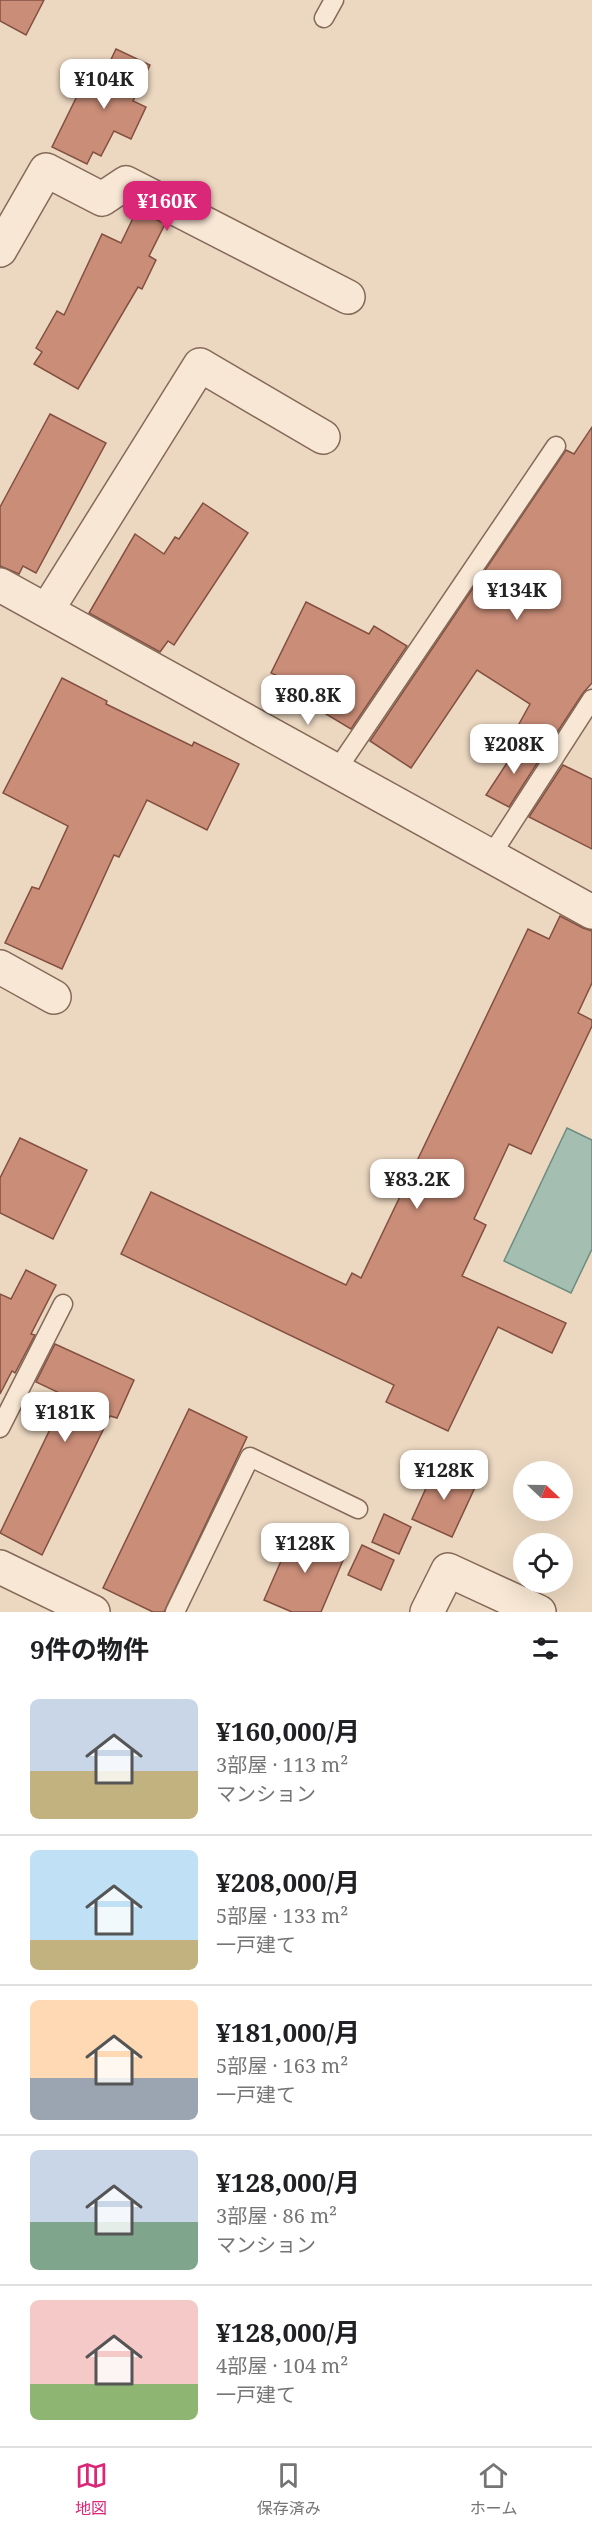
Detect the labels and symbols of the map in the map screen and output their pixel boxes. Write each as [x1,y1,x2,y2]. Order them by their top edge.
pin: ¥104K [62,59,146,110]
pin: ¥160K [125,181,209,232]
pin: ¥134K [475,570,559,621]
pin: ¥80.8K [259,675,357,726]
pin: ¥208K [472,724,556,775]
pin: ¥83.2K [368,1159,466,1210]
pin: ¥181K [23,1392,107,1443]
pin: ¥128K [402,1450,486,1501]
north arrow [513,1461,573,1521]
pin: ¥128K [263,1523,347,1574]

